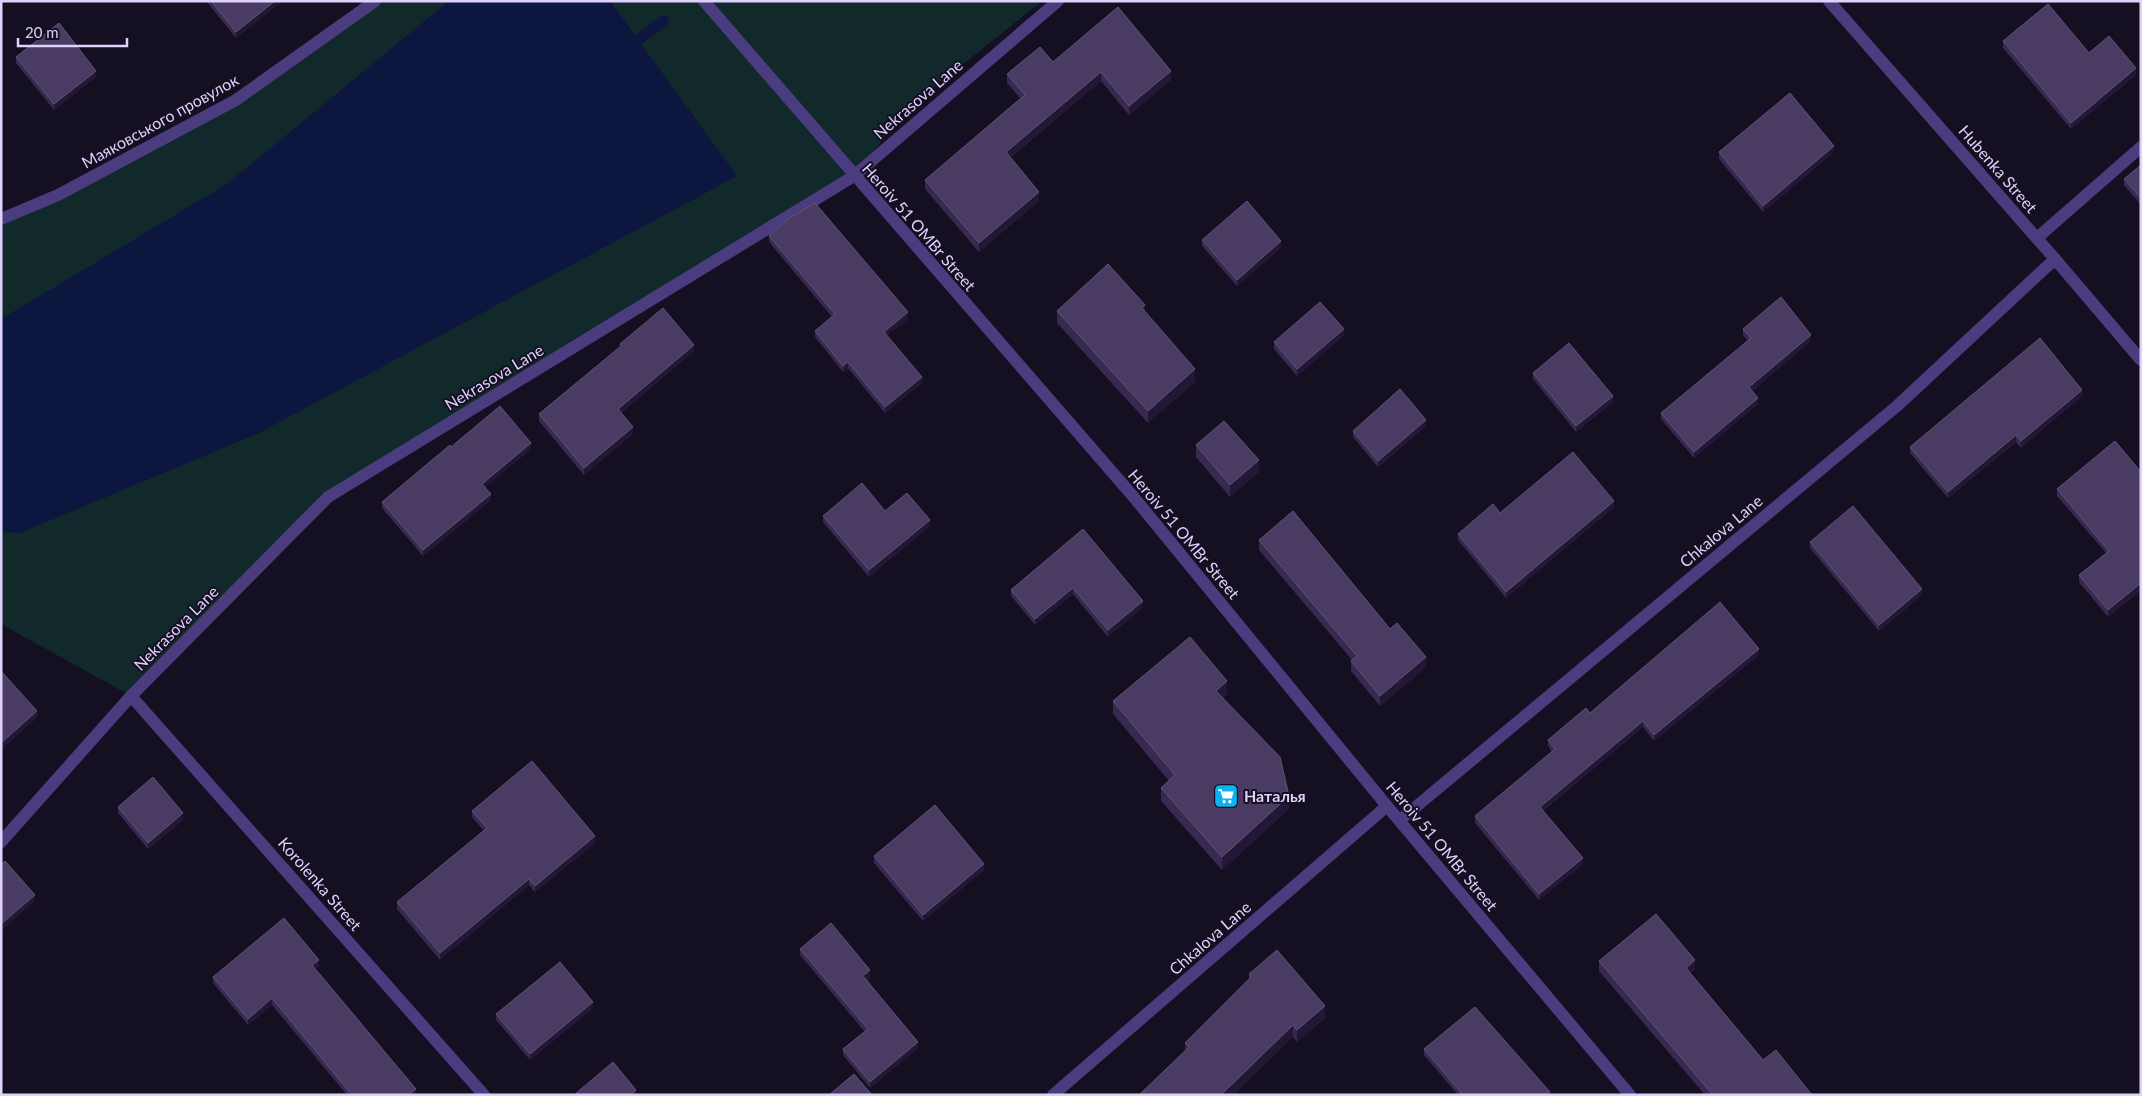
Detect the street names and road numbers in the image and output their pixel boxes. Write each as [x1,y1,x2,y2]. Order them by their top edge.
street label: Nekrasova Lane [869,55,966,142]
street label: Маяковського провулок [78,69,242,172]
street label: Hubenka Street [1955,121,2042,216]
street label: Heroiv 51 OMBr Street [859,159,980,295]
street label: Nekrasova Lane [441,340,546,413]
street label: Heroiv 51 OMBr Street [1125,465,1244,602]
street label: Chkalova Lane [1676,491,1766,571]
street label: Nekrasova Lane [129,581,222,674]
street label: Heroiv 51 OMBr Street [1383,777,1502,914]
street label: Korolenka Street [275,833,366,934]
street label: Chkalova Lane [1165,897,1254,978]

